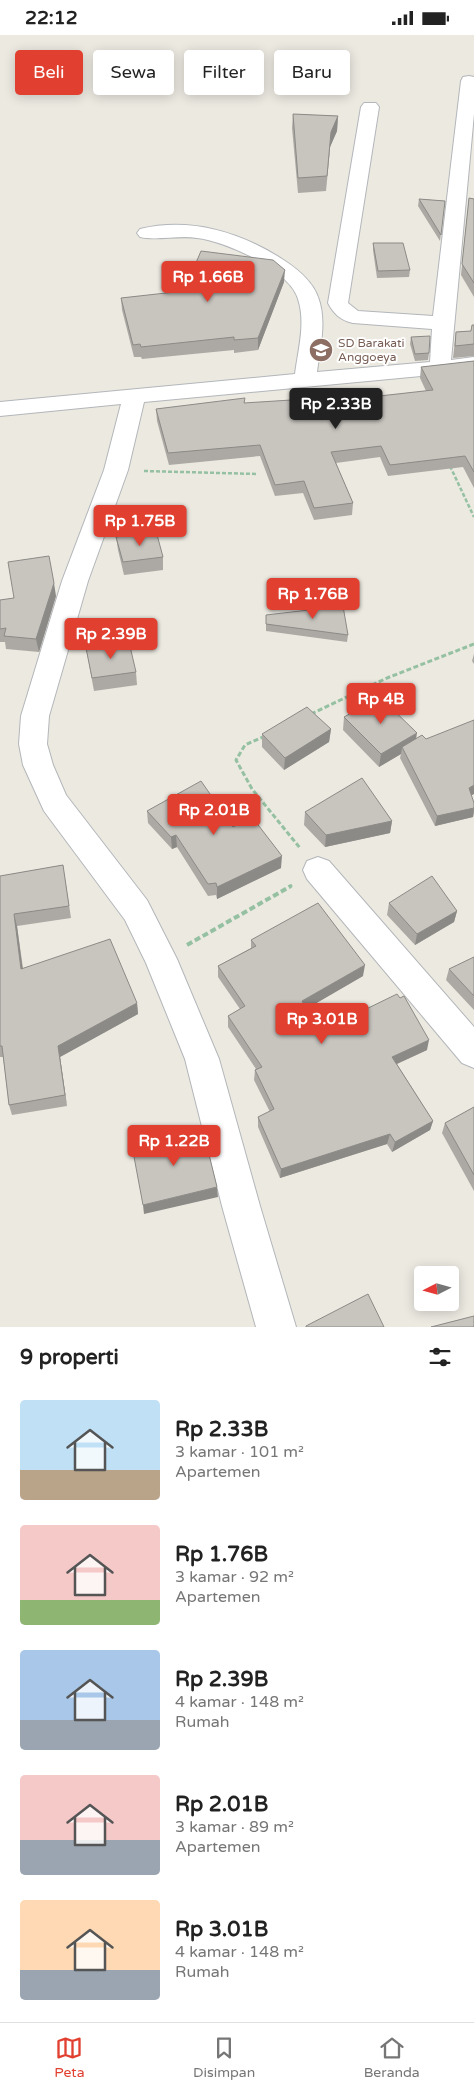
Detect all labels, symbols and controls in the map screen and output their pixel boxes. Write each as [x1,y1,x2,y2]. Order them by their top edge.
text: 22:12 [25,7,78,29]
chip: Beli [15,50,83,95]
chip: Sewa [93,50,174,95]
chip: Filter [184,50,264,95]
chip: Baru [274,50,350,95]
pin: Rp 1.66B [156,261,260,303]
text: Rp 1.66B [172,267,244,287]
place label: SD Barakati Anggoeya [338,336,405,364]
school or university icon: SD Barakati Anggoeya [308,337,334,363]
pin: Rp 2.33B [284,387,388,430]
text: Rp 2.33B [300,394,372,414]
pin: Rp 1.75B [88,505,192,547]
text: Rp 1.75B [105,511,175,531]
pin: Rp 1.76B [261,577,365,620]
text: Rp 1.76B [278,584,348,604]
pin: Rp 2.39B [59,617,163,660]
text: Rp 2.39B [75,624,147,644]
pin: Rp 4B [346,683,416,725]
text: Rp 4B [358,689,404,709]
pin: Rp 2.01B [162,793,266,836]
text: Rp 2.01B [178,800,250,820]
pin: Rp 3.01B [270,1003,374,1045]
text: Rp 3.01B [286,1009,358,1029]
pin: Rp 1.22B [122,1125,226,1167]
text: Rp 1.22B [138,1131,210,1151]
north arrow [414,1266,459,1311]
map controls [414,1266,459,1311]
icon: filters [426,1343,454,1371]
text: 9 properti [20,1345,119,1370]
text: Rp 2.33B [175,1417,268,1442]
icon: home [60,1420,120,1480]
text: 3 kamar · 101 m² [175,1442,304,1462]
text: Apartemen [175,1462,261,1482]
text: Rp 1.76B [175,1542,268,1567]
icon: home [60,1545,120,1605]
text: 3 kamar · 92 m² [175,1567,294,1587]
text: Apartemen [175,1587,261,1607]
text: Rp 2.39B [175,1667,268,1692]
icon: home [60,1670,120,1730]
text: 4 kamar · 148 m² [175,1692,304,1712]
text: Rumah [175,1712,230,1732]
text: Rp 2.01B [175,1792,268,1817]
icon: home [60,1795,120,1855]
text: 3 kamar · 89 m² [175,1817,294,1837]
text: Apartemen [175,1837,261,1857]
text: Rp 3.01B [175,1917,268,1942]
icon: home [60,1920,120,1980]
text: 4 kamar · 148 m² [175,1942,304,1962]
text: Rumah [175,1962,230,1982]
tab: Peta [54,2034,85,2081]
tab: Disimpan [193,2034,255,2081]
tab: Beranda [364,2034,420,2081]

